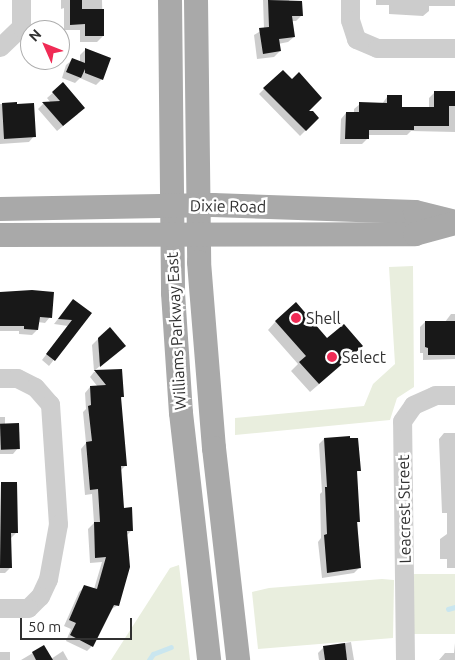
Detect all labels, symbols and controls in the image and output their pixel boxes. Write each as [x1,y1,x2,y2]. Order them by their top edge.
north arrow [20,20,70,70]
text: N [26,26,44,45]
street label: Dixie Road [190,196,266,216]
street label: Williams Parkway East [162,252,190,410]
place label: Shell [306,308,341,328]
marker: Shell [290,312,302,324]
place label: Select [342,347,386,367]
marker: Select [326,351,338,363]
street label: Leacrest Street [393,454,415,564]
scale bar [22,608,135,640]
text: 50 m [28,618,61,635]

